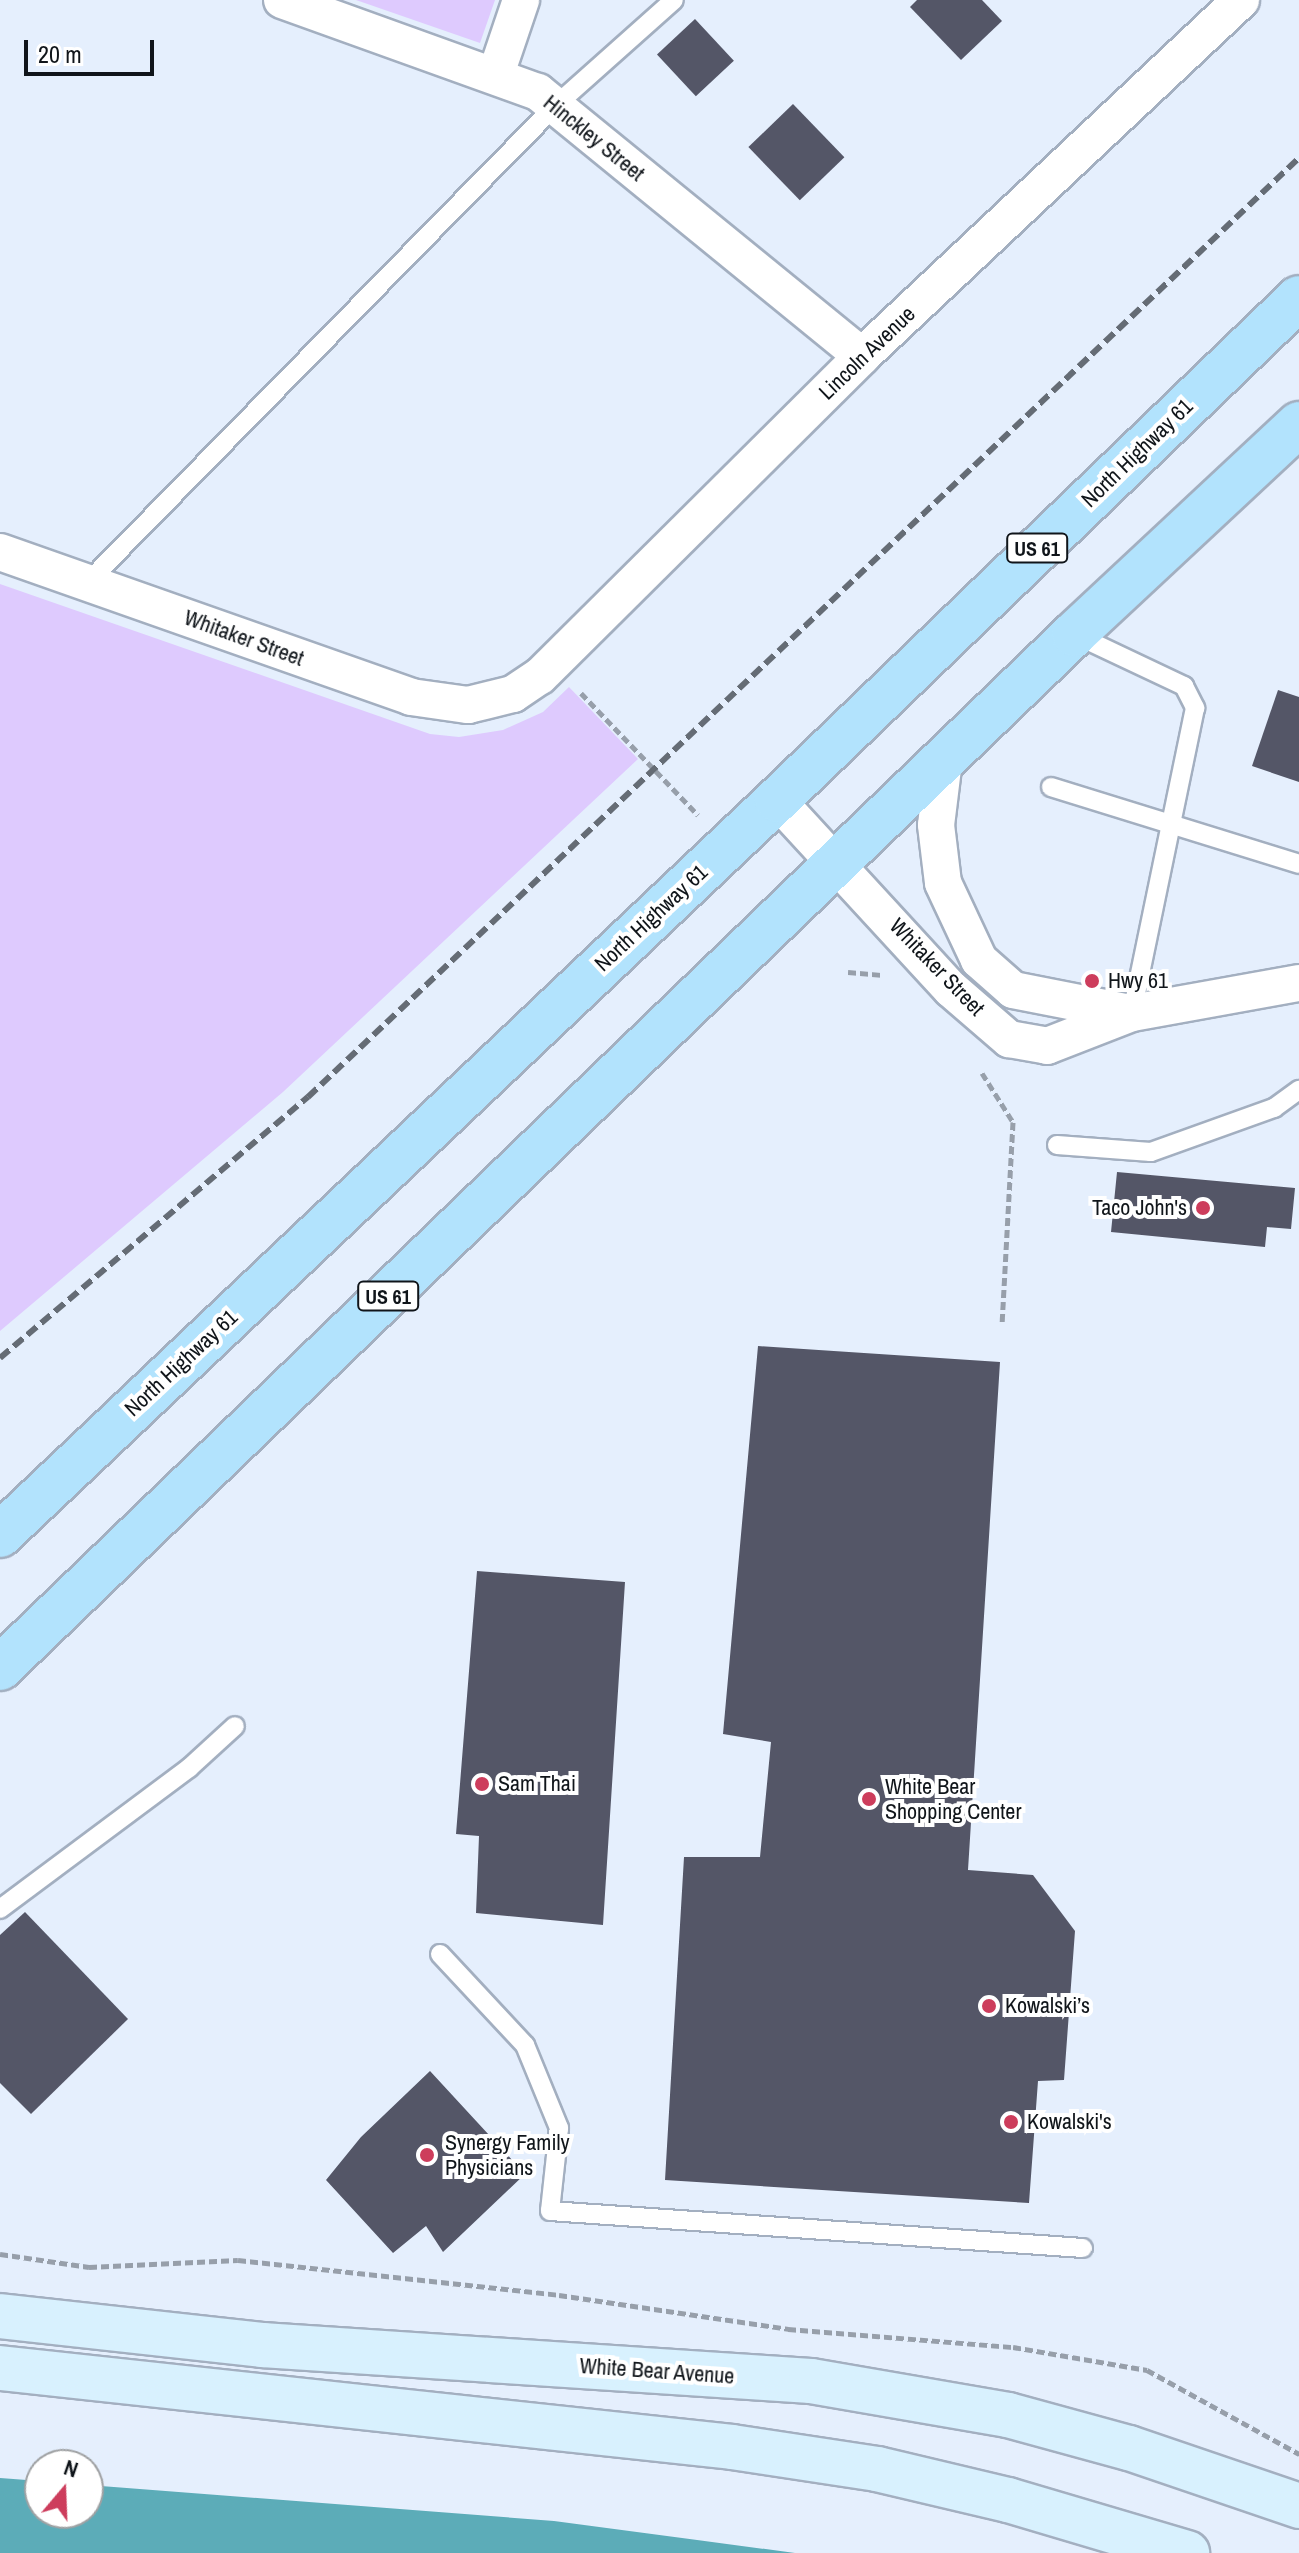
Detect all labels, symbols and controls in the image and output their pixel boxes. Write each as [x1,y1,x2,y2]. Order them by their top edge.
scale bar [28,24,158,74]
text: 20 m [38,38,82,70]
street label: Hinckley Street [538,89,650,187]
street label: Lincoln Avenue [813,300,921,406]
street label: North Highway 61 [1076,393,1198,513]
road number: US 61 [1005,532,1069,564]
street label: Whitaker Street [181,604,307,672]
street label: North Highway 61 [589,859,713,977]
street label: Whitaker Street [884,913,990,1021]
place label: Hwy 61 [1108,968,1168,994]
marker: Hwy 61 [1083,972,1101,990]
place label: Taco John's [1092,1195,1187,1221]
marker: Taco John's [1194,1199,1212,1217]
road number: US 61 [356,1280,420,1312]
street label: North Highway 61 [119,1304,243,1422]
place label: Sam Thai [498,1771,576,1797]
place label: White Bear Shopping Center [885,1773,1021,1824]
marker: Sam Thai [473,1775,491,1793]
marker: White Bear Shopping Center [860,1790,878,1808]
place label: Kowalski’s [1005,1993,1090,2019]
marker: Kowalski’s [980,1997,998,2015]
place label: Kowalski's [1027,2109,1112,2135]
marker: Kowalski's [1002,2113,1020,2131]
place label: Synergy Family Physicians [445,2129,569,2180]
marker: Synergy Family Physicians [416,2144,438,2166]
street label: White Bear Avenue [578,2352,736,2390]
north arrow [24,2449,104,2529]
text: N [60,2452,82,2485]

